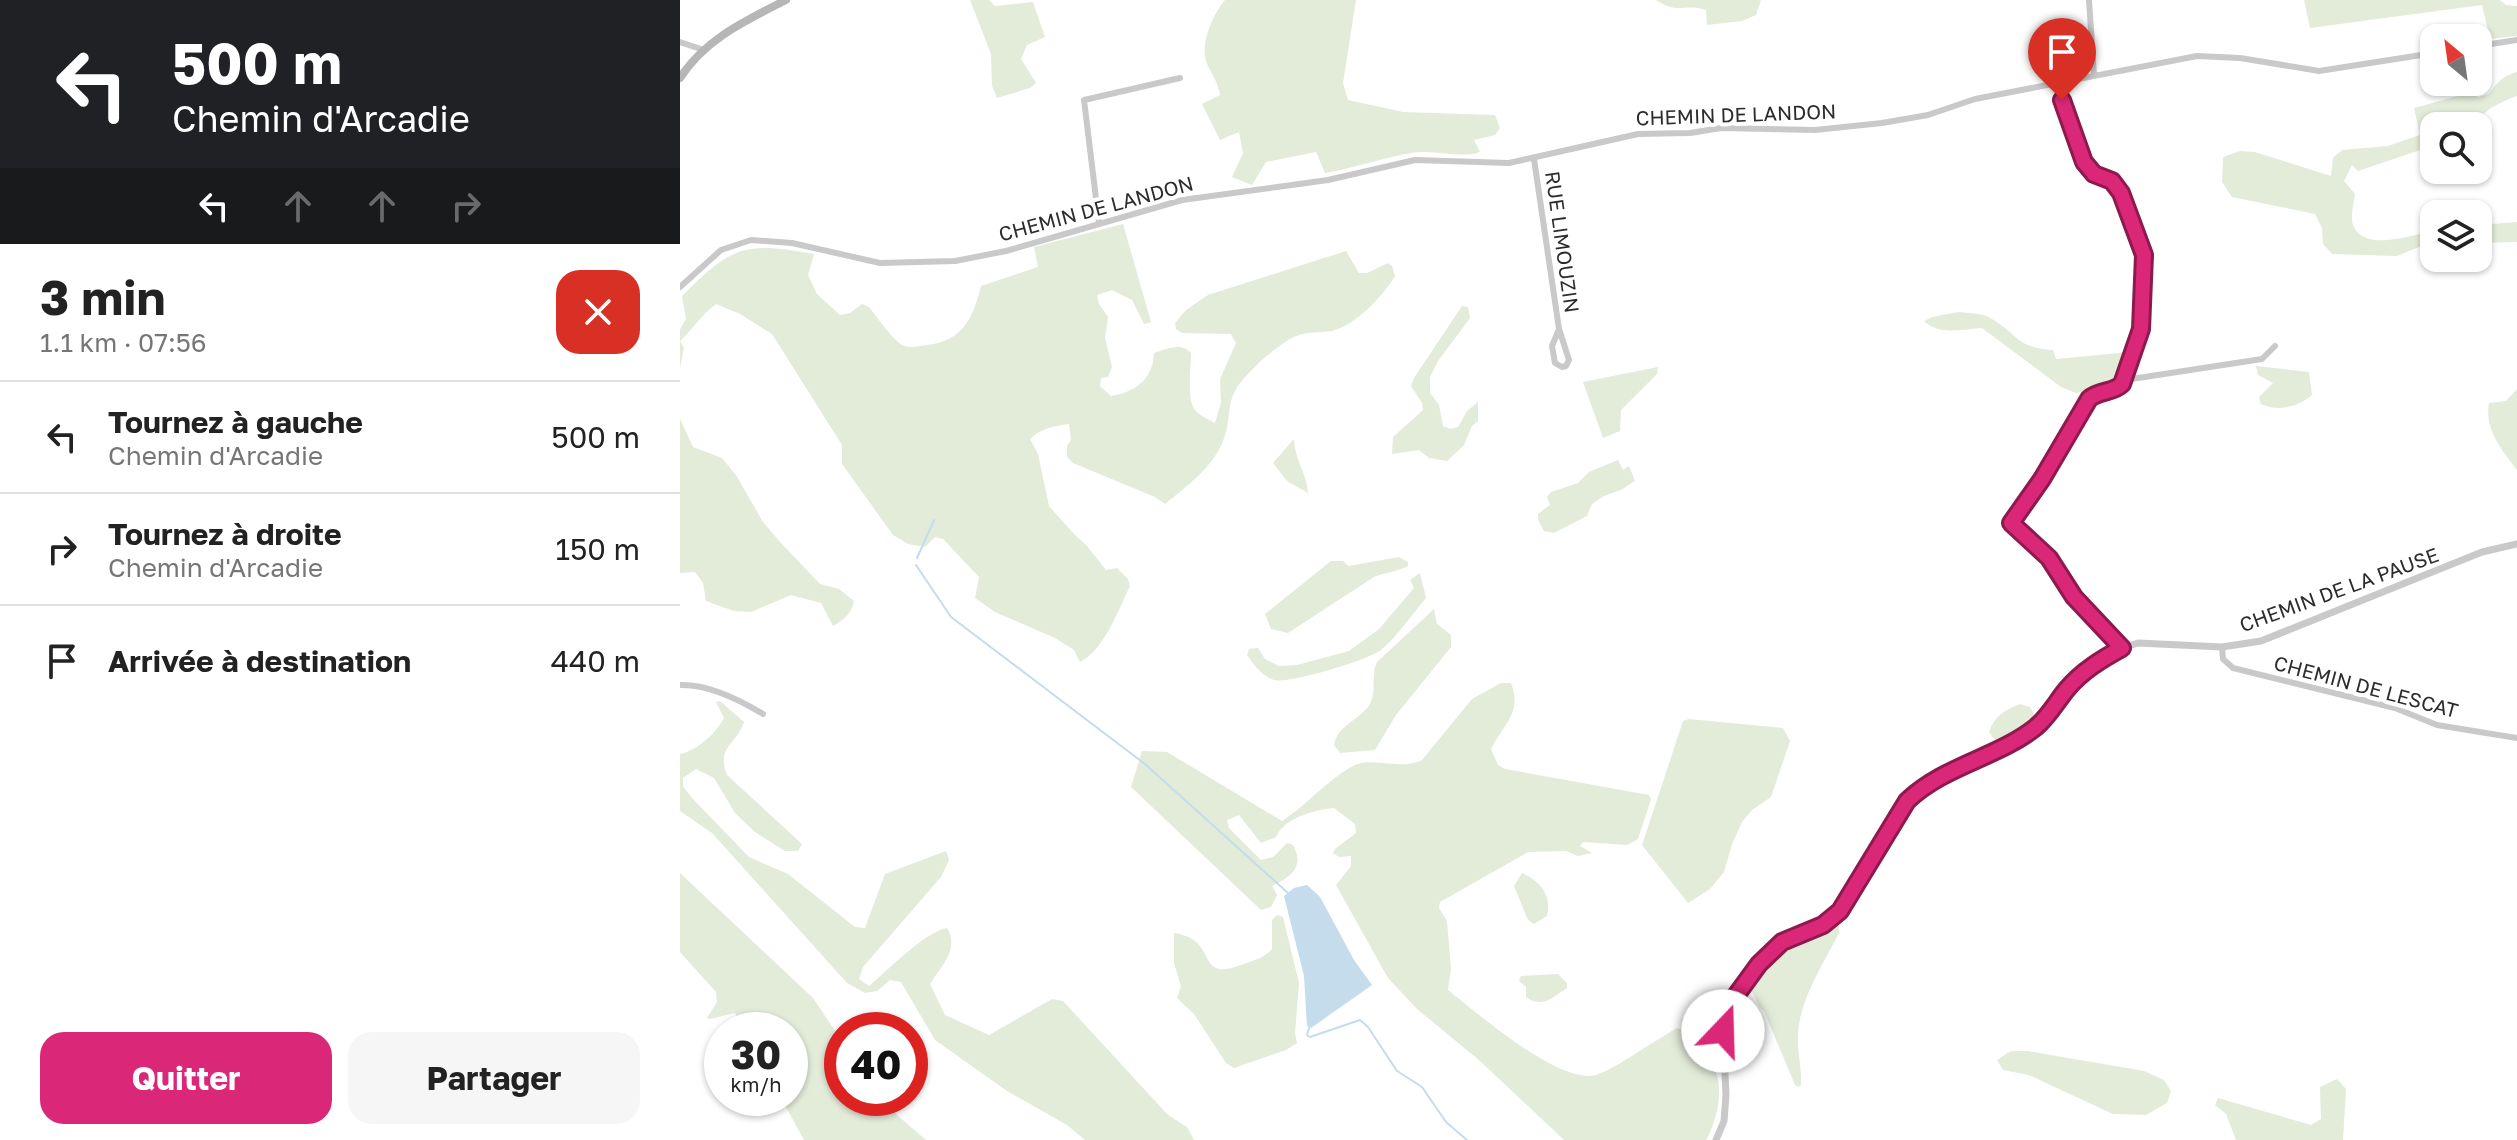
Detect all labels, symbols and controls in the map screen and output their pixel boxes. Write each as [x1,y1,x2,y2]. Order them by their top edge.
pin [2028,18,2096,100]
north arrow [2420,24,2492,96]
map controls [2420,24,2492,272]
text: 500 m [172,29,342,96]
icon: arrive [2040,30,2084,74]
icon: left [40,32,144,136]
text: Chemin d'Arcadie [172,97,470,140]
street label: CHEMIN DE LANDON [1635,99,1837,129]
button: search [2420,112,2492,184]
street label: RUE LIMOUZIN [1541,169,1585,314]
street label: CHEMIN DE LANDON [996,170,1196,246]
icon: left [192,184,236,228]
icon: ahead [276,184,320,228]
icon: ahead [360,184,404,228]
icon: right [444,184,488,228]
button: layers [2420,200,2492,272]
text: 3 min [40,268,165,326]
button: close [556,270,640,354]
text: 1.1 km · 07:56 [40,327,207,358]
text: Tournez à gauche [108,404,363,440]
icon: left [40,415,84,459]
text: 500 m [551,419,640,455]
text: Chemin d'Arcadie [108,440,323,471]
text: Tournez à droite [108,516,342,552]
icon: right [40,527,84,571]
text: 150 m [555,531,640,567]
street label: CHEMIN DE LA PAUSE [2236,542,2442,636]
text: Chemin d'Arcadie [108,552,323,583]
icon: arrive [40,639,84,683]
text: Arrivée à destination [108,643,411,679]
text: 440 m [551,643,640,679]
street label: CHEMIN DE LESCAT [2272,650,2461,722]
position arrow [1681,989,1765,1073]
speed limit sign: 40 [824,1012,928,1116]
text: 30 [731,1030,781,1078]
button: Quitter [40,1032,332,1124]
button: Partager [348,1032,640,1124]
text: km/h [731,1072,781,1096]

